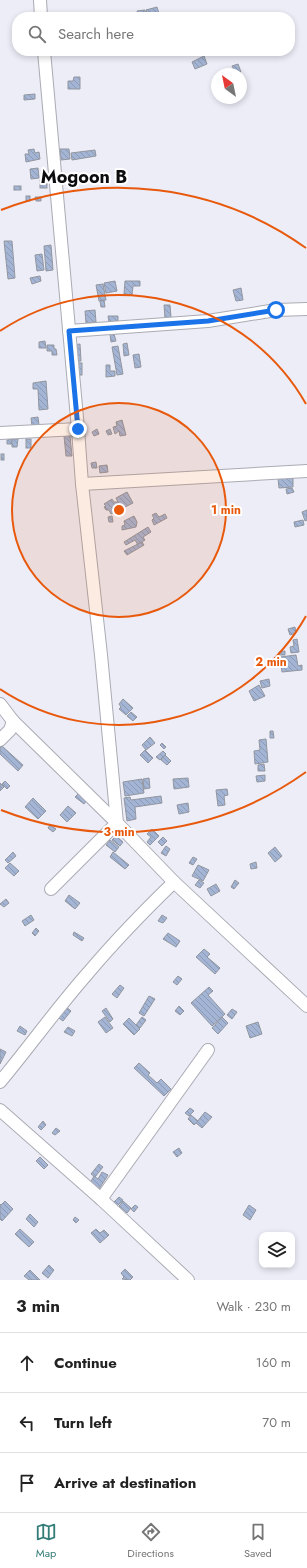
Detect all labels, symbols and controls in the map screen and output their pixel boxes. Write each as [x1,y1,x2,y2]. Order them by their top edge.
search box [12,12,295,56]
icon: search [26,23,48,45]
text: Search here [58,23,134,45]
north arrow [211,68,247,104]
district label: Mogoon B [41,164,127,190]
route start [267,301,285,319]
route end [69,420,87,438]
text: 1 min [211,501,241,519]
centre of rings [112,503,126,517]
text: 2 min [255,653,287,671]
text: 3 min [103,823,135,841]
map controls [259,1232,295,1268]
button: layers [259,1232,295,1268]
text: 3 min [16,1294,60,1318]
text: Walk · 230 m [216,1297,291,1316]
icon: ahead [16,1352,38,1374]
text: Continue [54,1352,117,1374]
text: 160 m [256,1353,291,1372]
icon: left [16,1412,38,1434]
text: Turn left [54,1412,112,1434]
text: 70 m [262,1413,291,1432]
icon: arrive [16,1472,38,1494]
text: Arrive at destination [54,1472,196,1494]
tab: Map [35,1521,57,1561]
tab: Directions [127,1521,174,1561]
tab: Saved [244,1521,272,1561]

